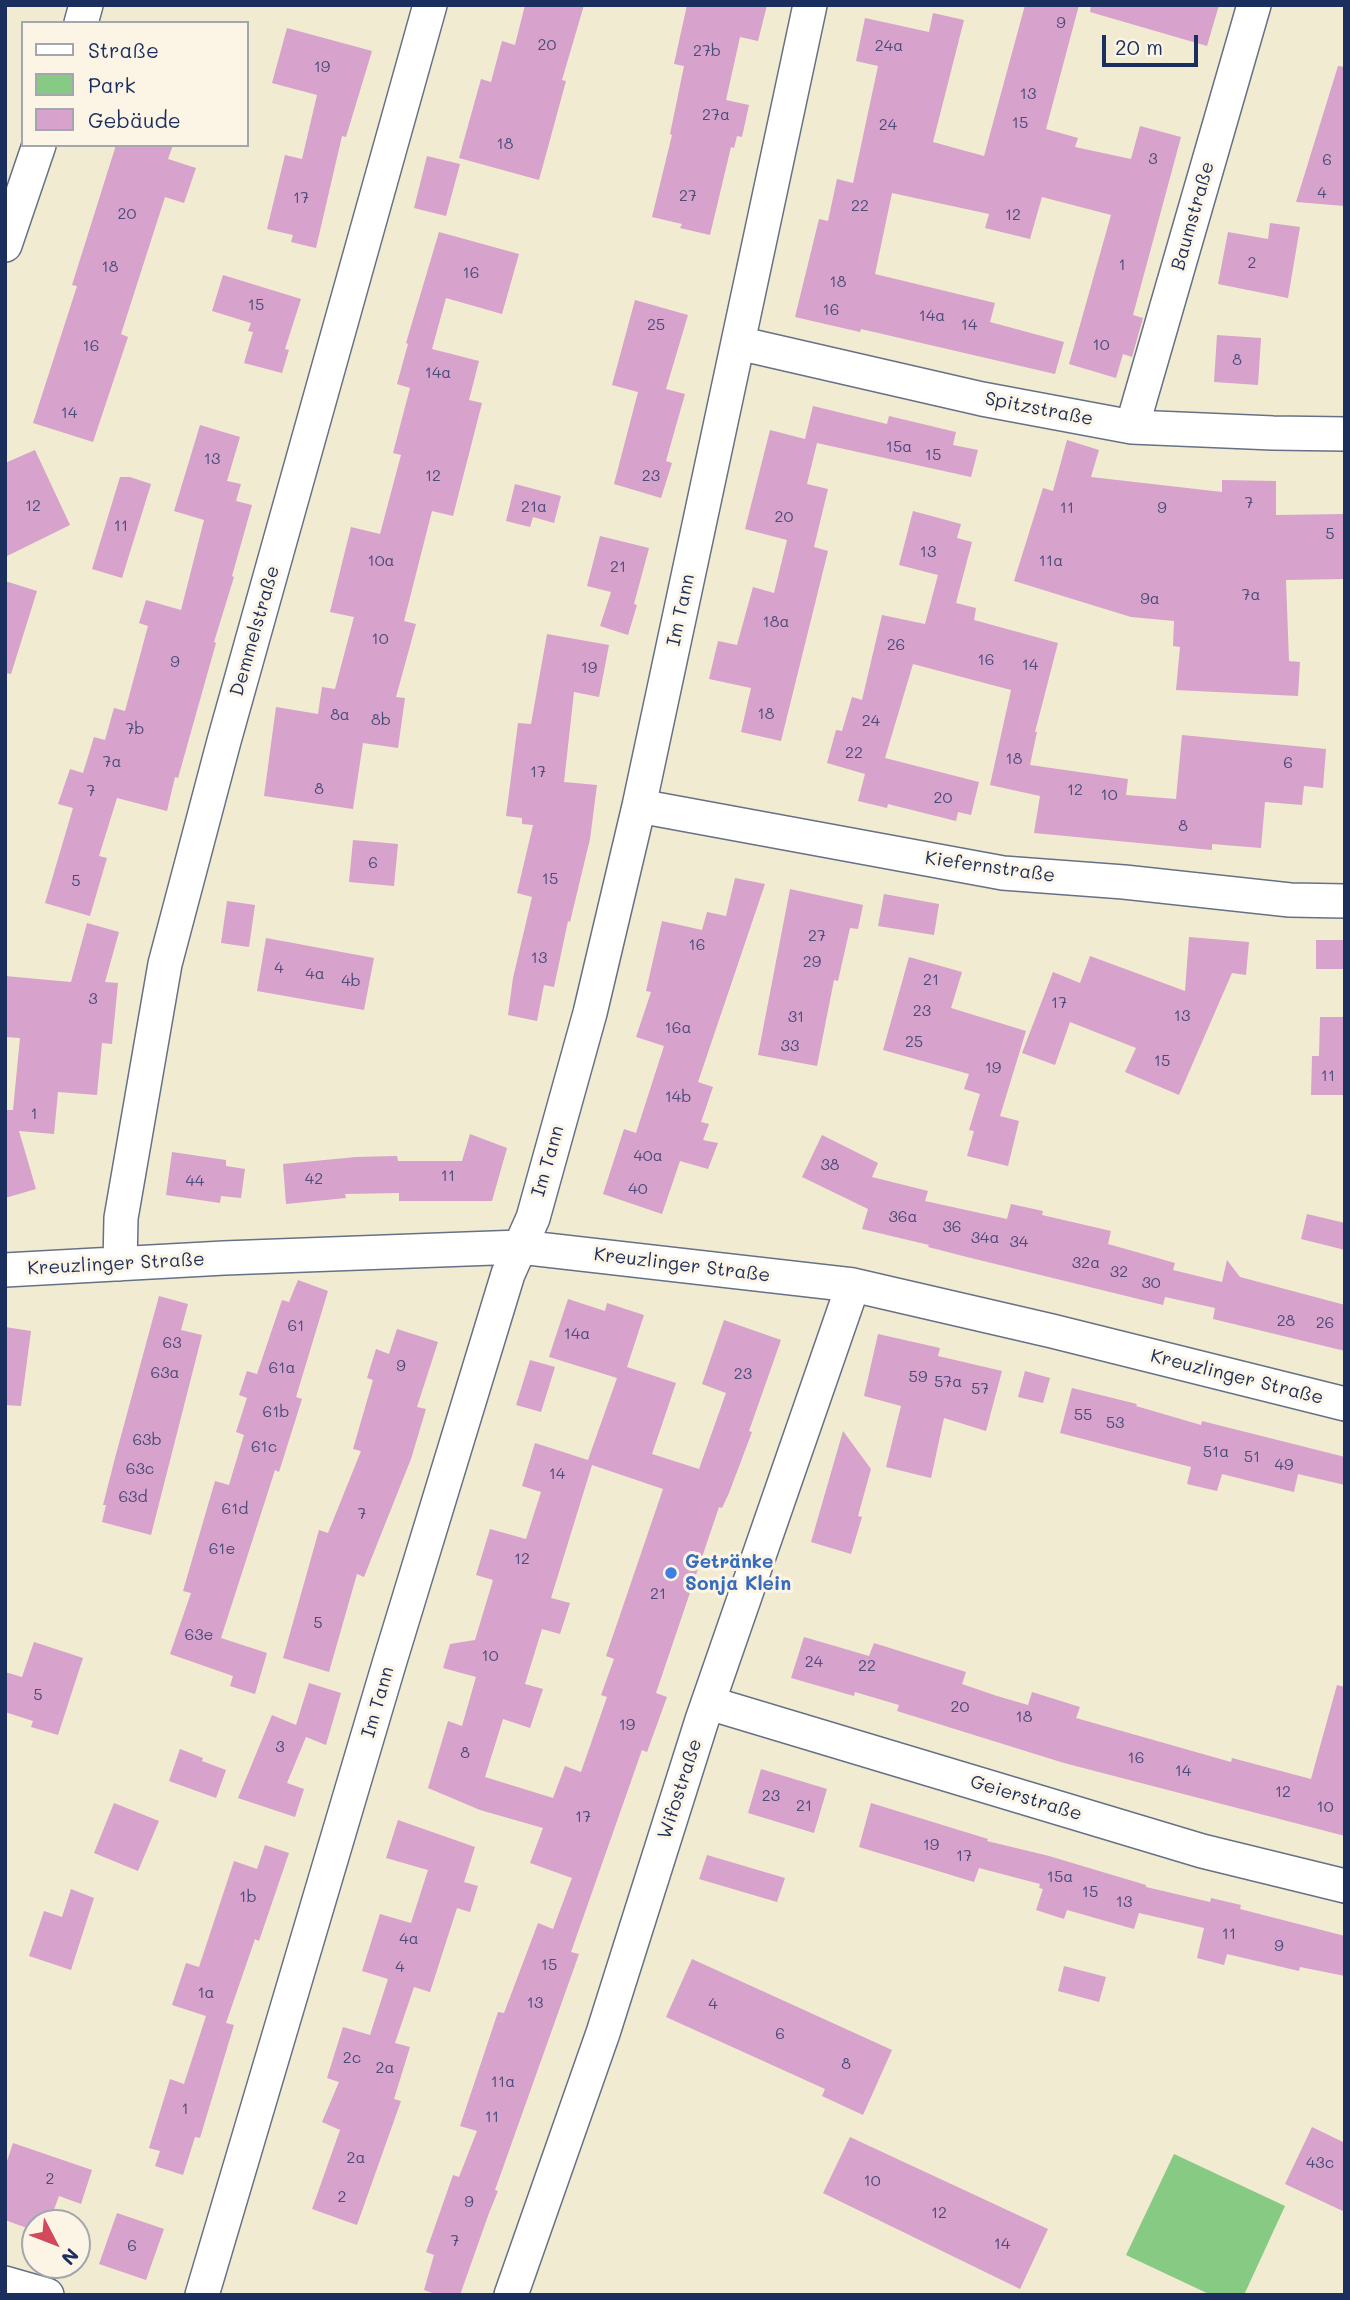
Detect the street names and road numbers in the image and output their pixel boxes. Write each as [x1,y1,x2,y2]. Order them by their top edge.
street label: Baumstraße [1167,159,1219,273]
street label: Spitzstraße [983,387,1095,431]
street label: Demmelstraße [226,563,284,699]
street label: Im Tann [662,572,700,648]
street label: Kiefernstraße [924,847,1056,887]
street label: Im Tann [527,1123,569,1199]
street label: Kreuzlinger Straße [593,1243,771,1287]
street label: Kreuzlinger Straße [27,1248,205,1280]
street label: Kreuzlinger Straße [1148,1344,1326,1410]
street label: Im Tann [357,1664,399,1740]
street label: Wifostraße [653,1736,707,1842]
street label: Geierstraße [967,1770,1085,1826]

